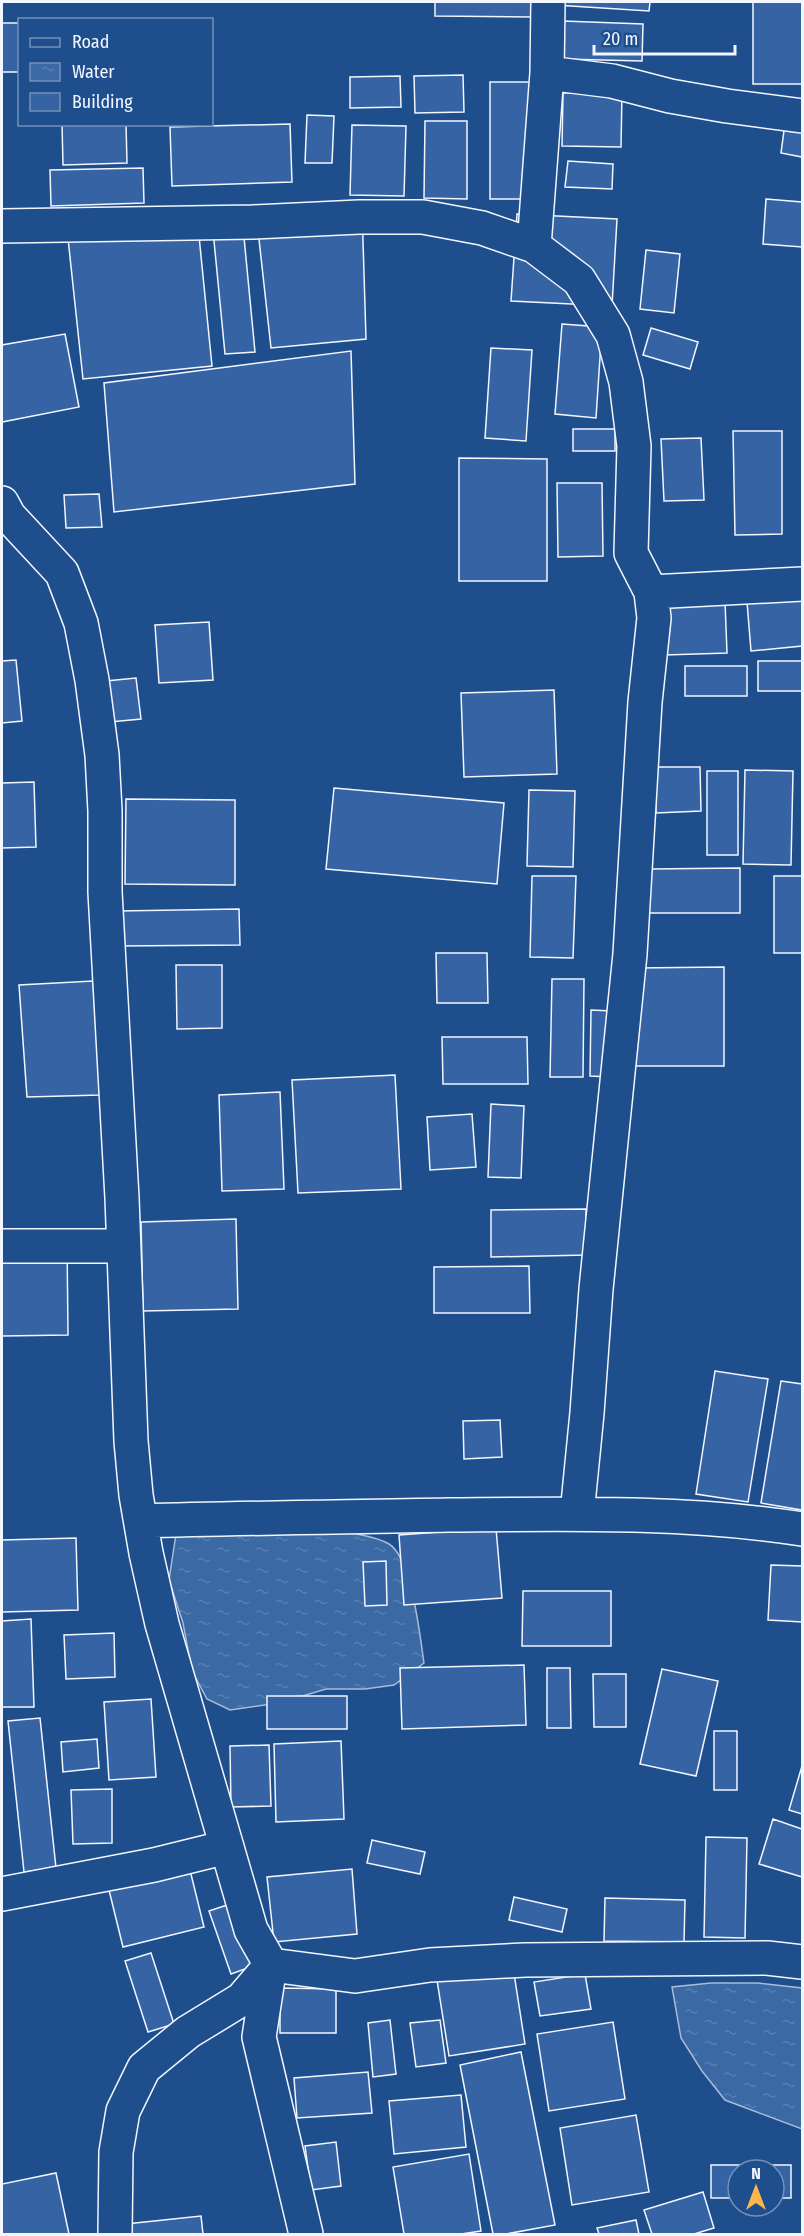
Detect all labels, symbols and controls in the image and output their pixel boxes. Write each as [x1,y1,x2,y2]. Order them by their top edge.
legend [18,18,213,126]
scale bar [594,18,735,56]
text: 20 m [603,28,638,50]
text: Road [72,31,109,53]
text: Water [72,61,115,83]
text: Building [72,91,133,113]
north arrow [726,2158,786,2218]
text: N [751,2164,761,2183]

